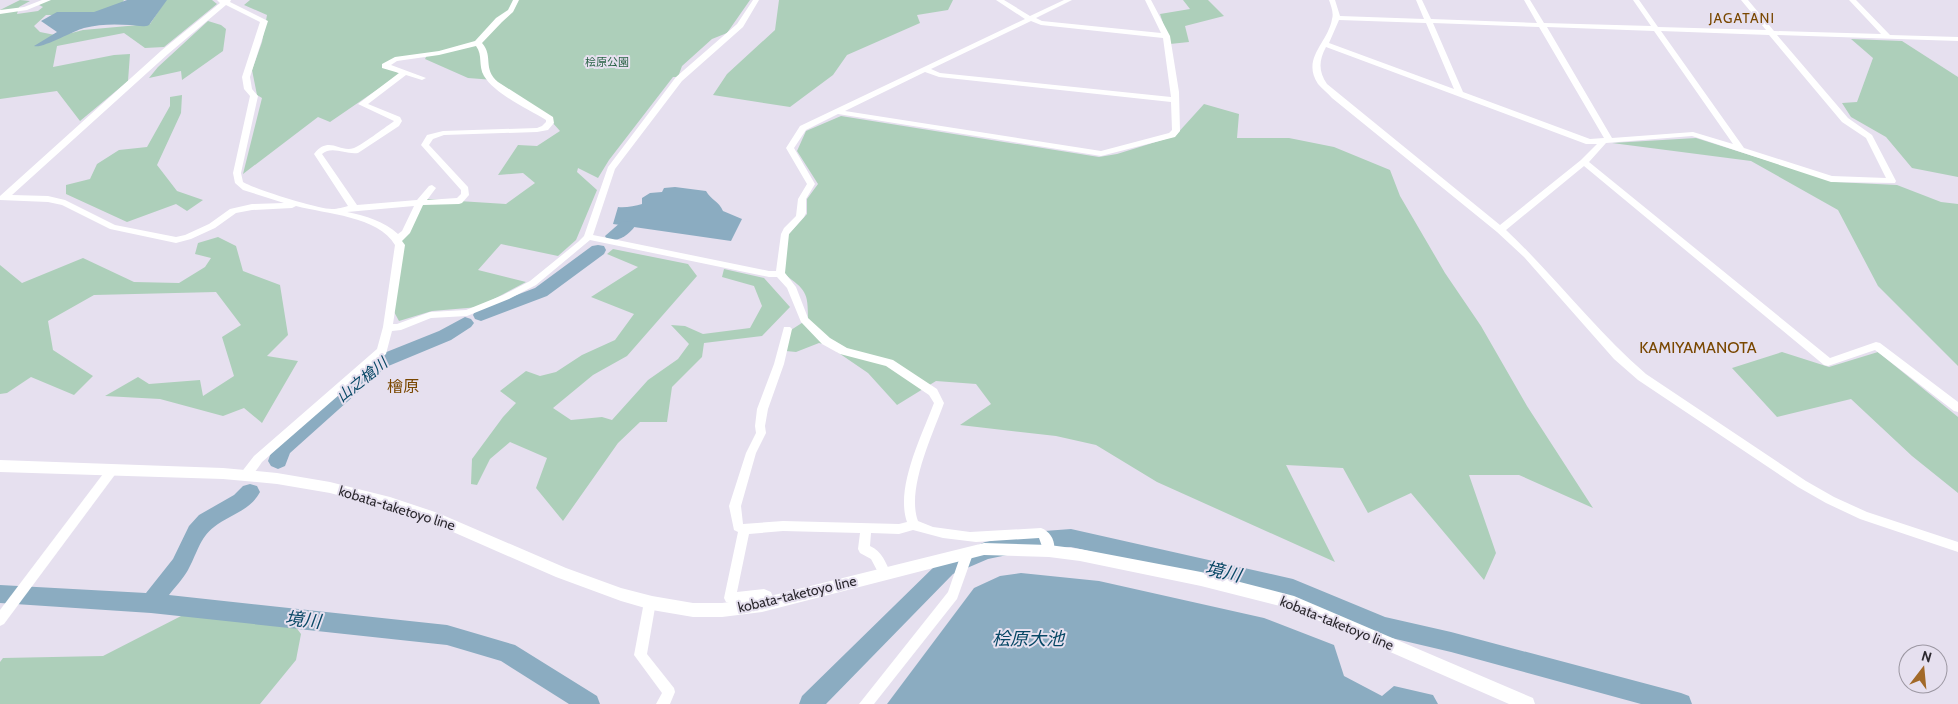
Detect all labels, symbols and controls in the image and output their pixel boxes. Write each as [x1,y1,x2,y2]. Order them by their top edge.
district label: JAGATANI [1708,9,1775,27]
park label: 桧原公園 [585,55,629,69]
district label: KAMIYAMANOTA [1639,338,1757,357]
water label: 山之槍川 [333,353,393,406]
district label: 檜原 [387,377,419,396]
street label: kobata-taketoyo line [336,482,458,534]
water label: 境川 [1203,557,1245,587]
street label: kobata-taketoyo line [736,572,858,616]
street label: kobata-taketoyo line [1277,592,1397,654]
water label: 境川 [284,607,324,633]
water label: 桧原大池 [992,628,1066,650]
north arrow [1898,644,1948,694]
text: N [1919,646,1934,667]

